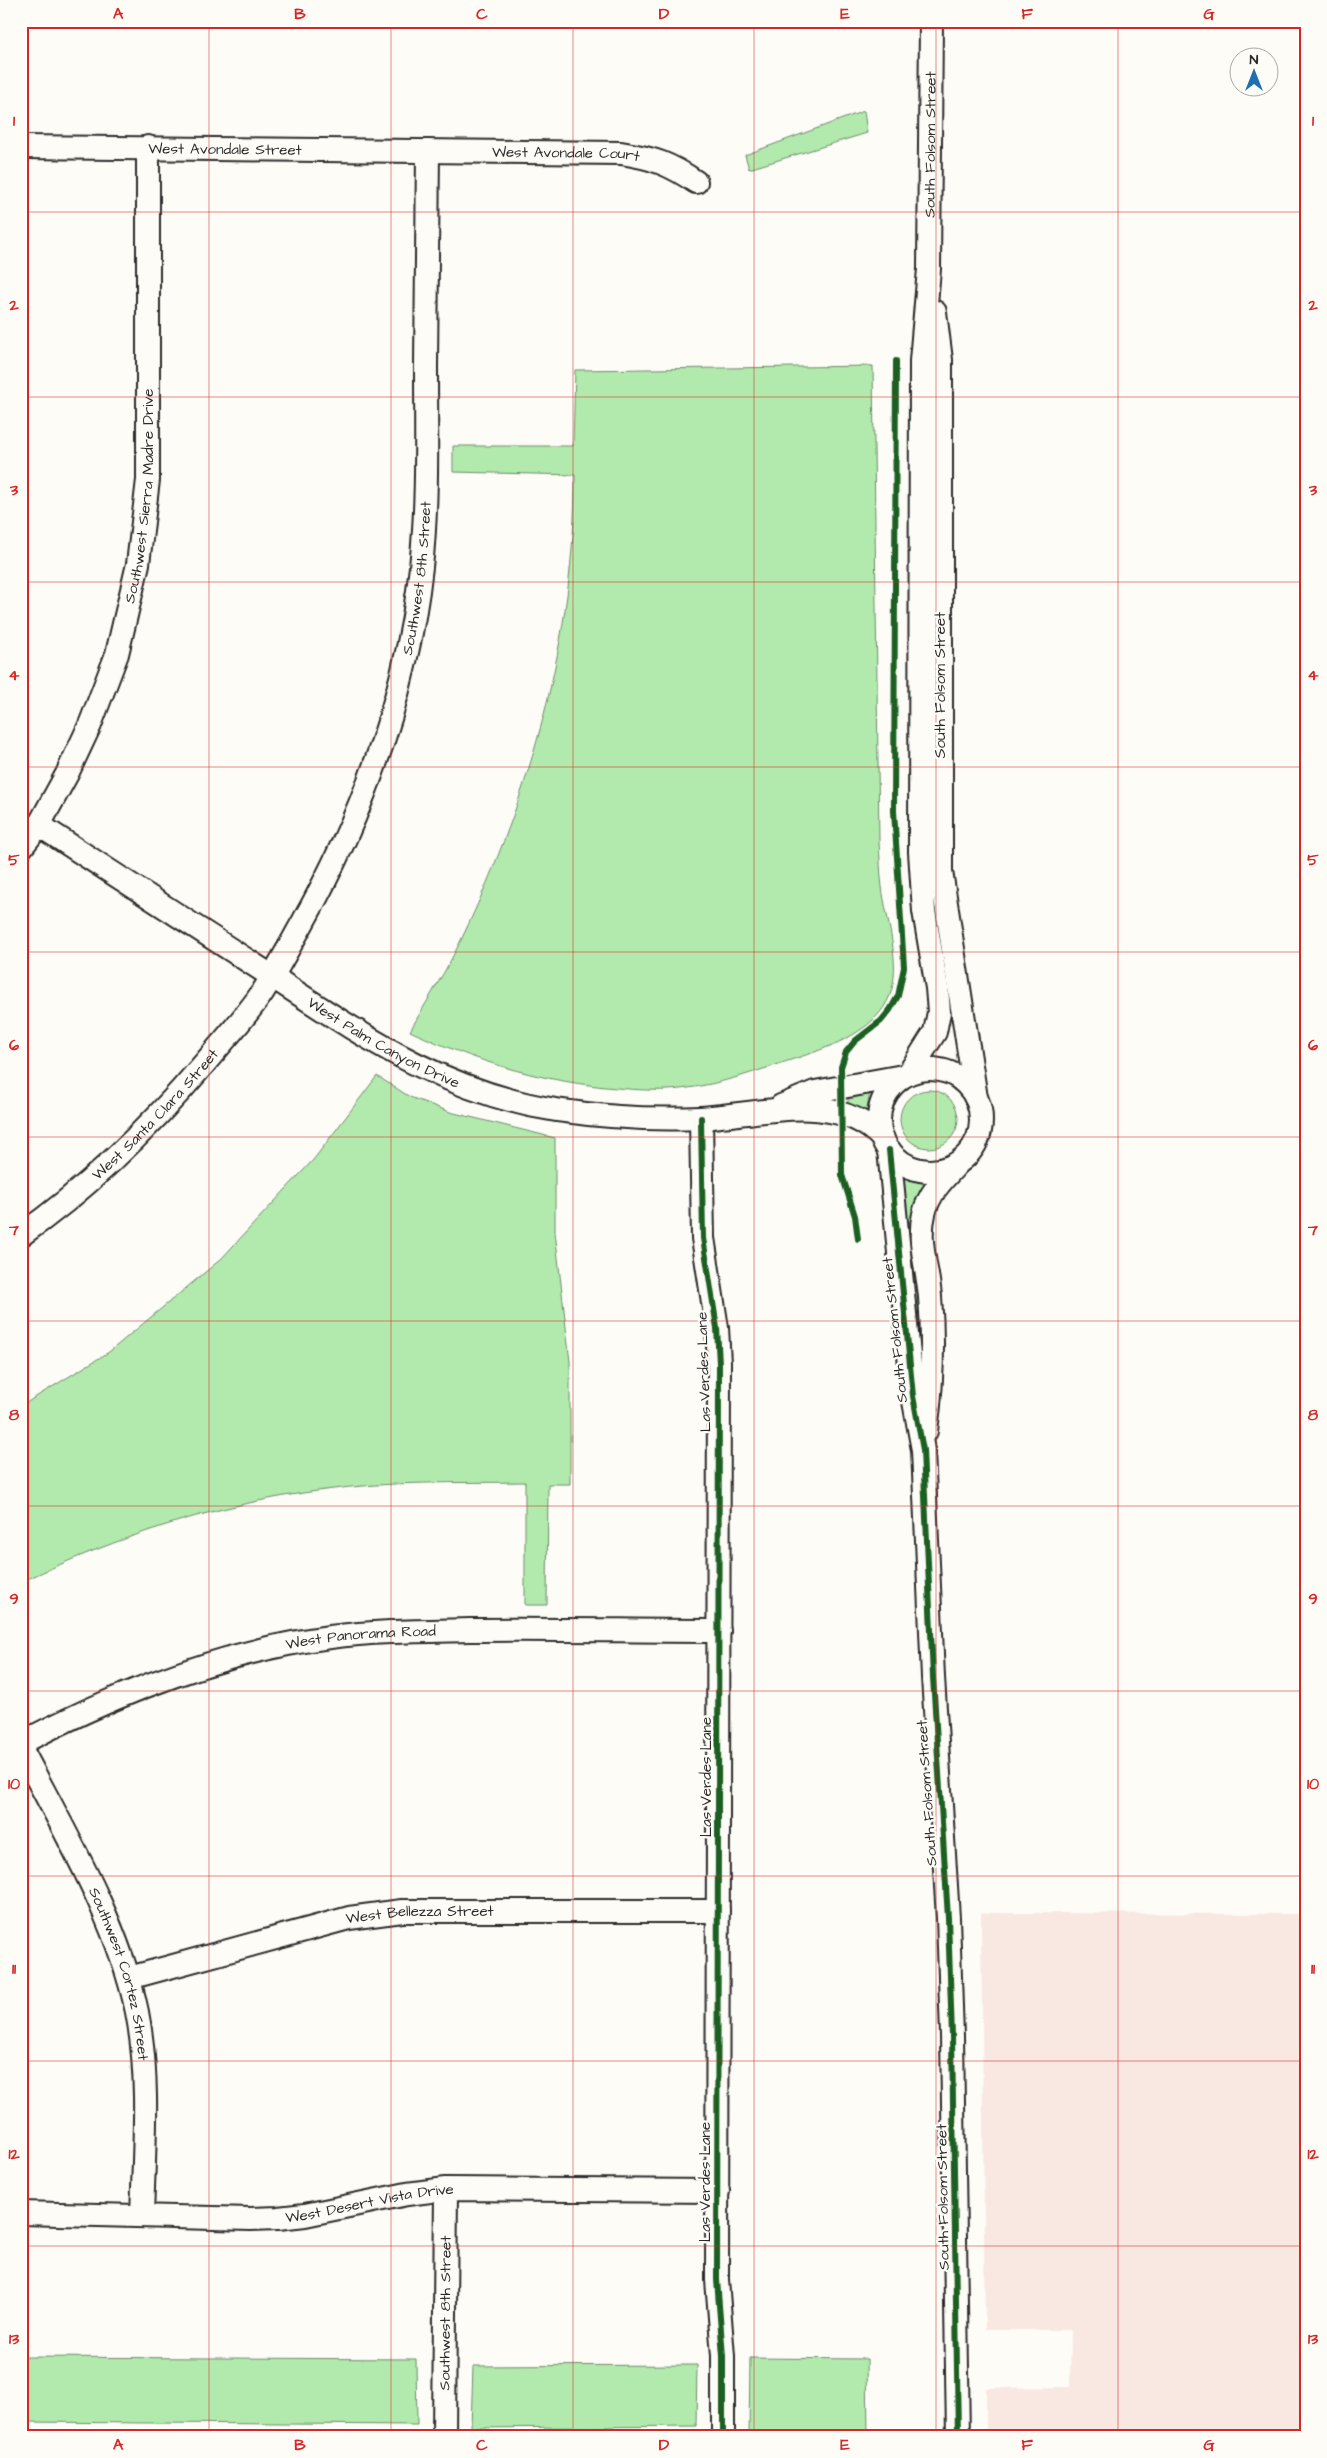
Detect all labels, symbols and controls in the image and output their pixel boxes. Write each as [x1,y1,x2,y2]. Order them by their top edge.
text: A [113,3,124,25]
text: B [294,3,306,25]
text: C [476,3,488,25]
text: D [659,3,670,25]
text: E [840,3,850,25]
text: F [1021,3,1033,25]
text: G [1203,3,1215,25]
north arrow [1230,48,1280,98]
text: N [1250,50,1259,70]
street label: South Folsom Street [919,71,941,218]
text: 1 [13,110,16,132]
text: 1 [1312,110,1315,132]
street label: West Avondale Street [148,138,302,160]
street label: West Avondale Court [492,141,642,167]
text: 2 [8,294,19,316]
text: 2 [1307,294,1318,316]
street label: Southwest Sierra Madre Drive [119,389,159,605]
text: 3 [9,479,19,501]
text: 3 [1308,479,1318,501]
street label: Southwest 8th Street [396,501,436,657]
street label: South Folsom Street [930,612,951,758]
text: 4 [9,664,20,686]
text: 4 [1308,664,1319,686]
text: 5 [8,849,20,871]
text: 5 [1307,849,1319,871]
street label: West Palm Canyon Drive [304,992,463,1093]
text: 6 [9,1034,19,1056]
text: 6 [1308,1034,1318,1056]
street label: West Santa Clara Street [87,1044,223,1185]
text: 7 [8,1219,19,1241]
text: 7 [1307,1219,1318,1241]
street label: South Folsom Street [877,1256,913,1404]
street label: Las Verdes Lane [691,1312,717,1432]
text: 8 [9,1404,20,1426]
text: 8 [1308,1404,1319,1426]
text: 9 [9,1588,19,1610]
text: 9 [1308,1588,1318,1610]
street label: West Panorama Road [284,1620,436,1655]
street label: Las Verdes Lane [696,1717,717,1837]
street label: South Folsom Street [911,1719,943,1867]
text: 10 [8,1773,20,1795]
text: 10 [1307,1773,1319,1795]
street label: Southwest Cortez Street [84,1884,154,2061]
street label: West Bellezza Street [344,1900,494,1929]
text: 11 [12,1958,17,1980]
text: 11 [1311,1958,1316,1980]
street label: Las Verdes Lane [695,2122,716,2242]
street label: South Folsom Street [931,2124,955,2270]
text: 12 [8,2143,20,2165]
text: 12 [1307,2143,1319,2165]
street label: West Desert Vista Drive [284,2178,454,2228]
street label: Southwest 8th Street [434,2236,456,2390]
text: 13 [9,2328,20,2350]
text: 13 [1308,2328,1319,2350]
text: A [113,2434,124,2456]
text: B [294,2434,306,2456]
text: C [476,2434,488,2456]
text: D [659,2434,670,2456]
text: E [840,2434,850,2456]
text: F [1021,2434,1033,2456]
text: G [1203,2434,1215,2456]

